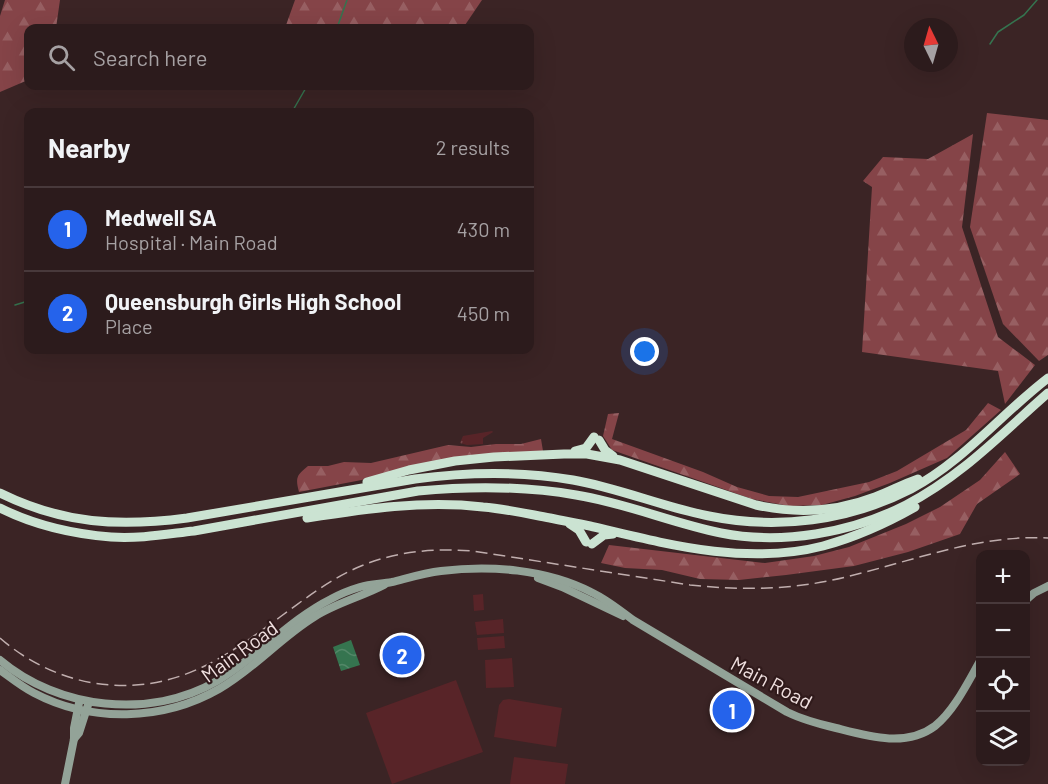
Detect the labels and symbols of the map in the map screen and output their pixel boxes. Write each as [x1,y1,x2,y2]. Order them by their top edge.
north arrow [904,18,958,72]
your location [630,337,659,366]
street label: Main Road [196,615,282,687]
pin: 2 [382,632,422,678]
street label: Main Road [727,651,817,713]
pin: 1 [712,688,752,732]

